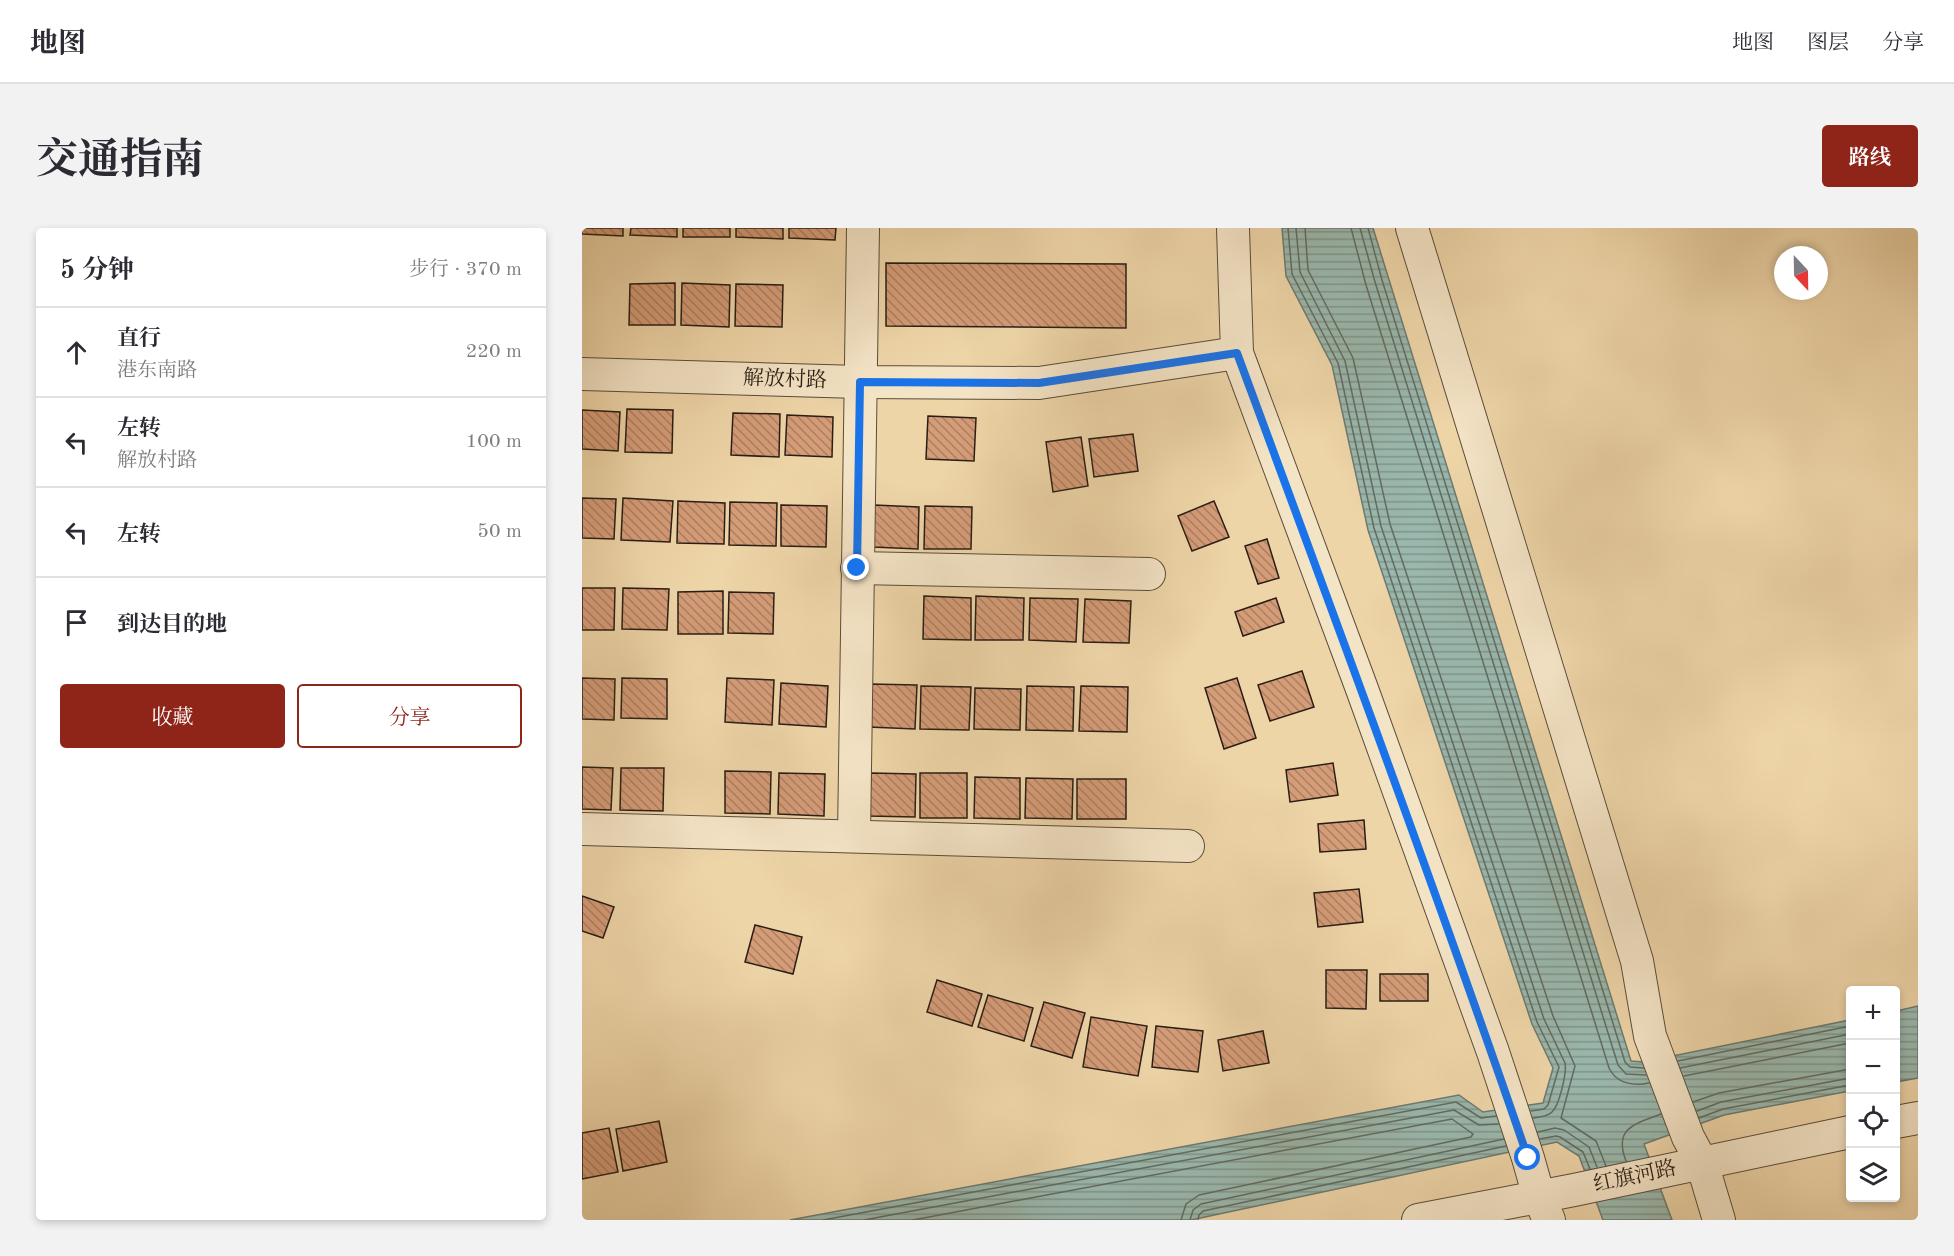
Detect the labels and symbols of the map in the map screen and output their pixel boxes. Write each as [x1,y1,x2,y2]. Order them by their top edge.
north arrow [1774,246,1828,300]
street label: 解放村路 [743,366,827,392]
route end [843,554,869,580]
route start [1514,1144,1540,1170]
street label: 红旗河路 [1591,1156,1678,1196]

